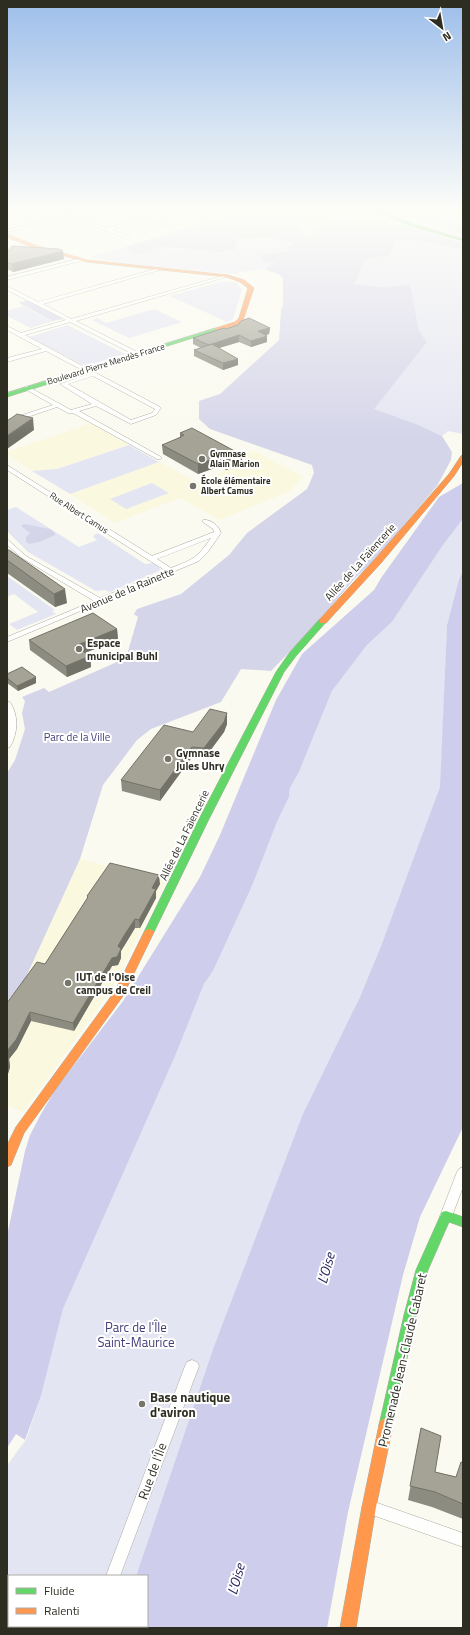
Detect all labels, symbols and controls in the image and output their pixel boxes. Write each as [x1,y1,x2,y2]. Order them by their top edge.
north arrow [422,8,462,48]
text: N [440,28,455,45]
street label: Boulevard Pierre Mendès France [45,339,167,388]
place label: Gymnase Alain Marion [210,447,260,470]
marker: Gymnase Alain Marion [197,454,207,464]
place label: École élémentaire Albert Camus [201,474,271,497]
marker: École élémentaire Albert Camus [188,481,198,491]
street label: Rue Albert Camus [47,489,111,536]
street label: Allée de La Faïencerie [321,520,399,604]
street label: Avenue de la Rainette [78,563,177,617]
place label: Espace municipal Buhl [87,635,158,664]
marker: Espace municipal Buhl [74,644,84,654]
park label: Parc de la Ville [44,729,111,745]
place label: Gymnase Jules Uhry [176,745,225,774]
marker: Gymnase Jules Uhry [163,754,173,764]
street label: Allée de La Faïencerie [155,787,213,883]
place label: IUT de l'Oise campus de Creil [76,969,151,998]
marker: IUT de l'Oise campus de Creil [63,978,73,988]
water label: L'Oise [311,1248,340,1286]
street label: Promenade Jean-Claude Cabaret [372,1271,432,1449]
park label: Parc de l'Île Saint-Maurice [97,1317,175,1352]
place label: Base nautique d'aviron [150,1387,231,1422]
marker: Base nautique d'aviron [137,1399,147,1409]
street label: Rue de l'Île [133,1440,171,1502]
water label: L'Oise [221,1559,250,1597]
legend [8,1575,148,1627]
text: Fluide [44,1581,75,1600]
text: Ralenti [44,1601,79,1620]

